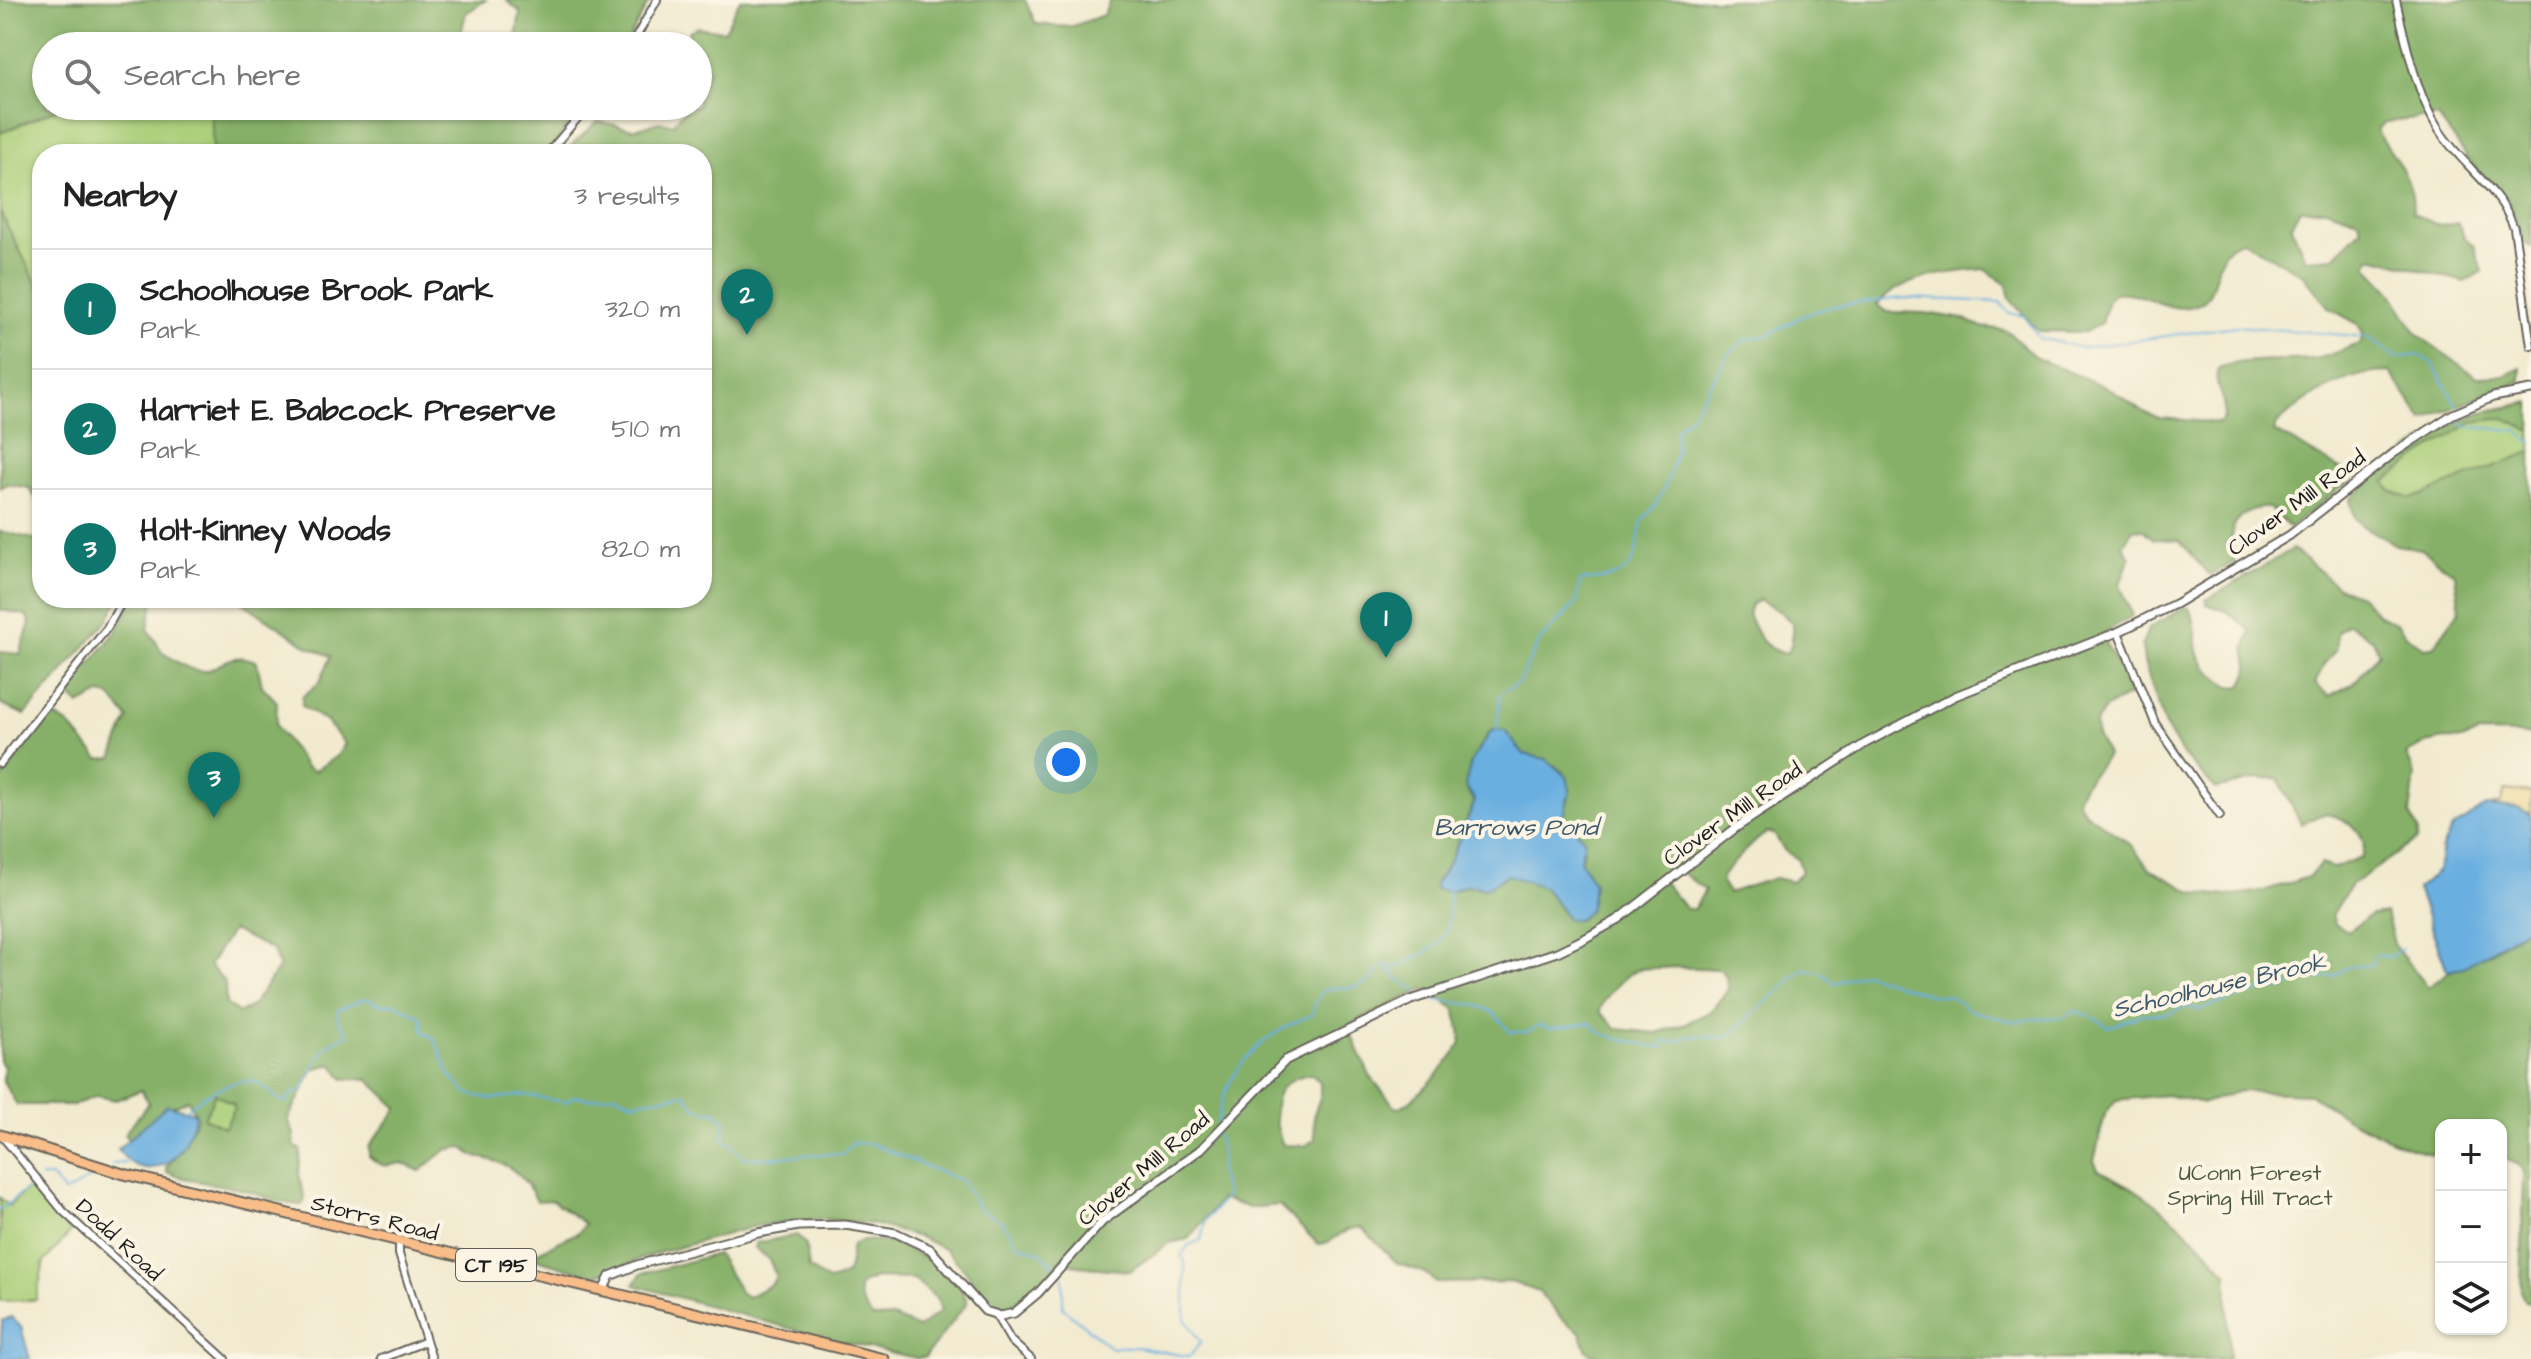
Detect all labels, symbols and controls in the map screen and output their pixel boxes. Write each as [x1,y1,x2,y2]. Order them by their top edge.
search box [32,32,712,120]
icon: search [60,54,104,98]
text: Search here [124,55,301,97]
text: Nearby [64,172,178,220]
text: 3 results [574,178,680,214]
pin: 2 [721,269,773,335]
text: Schoolhouse Brook Park [140,270,493,312]
text: 1 [88,291,92,327]
text: 320 m [605,291,680,327]
text: Park [140,312,200,348]
text: Harriet E. Babcock Preserve [140,390,556,432]
text: 2 [83,411,97,447]
text: 510 m [611,411,680,447]
text: Park [140,432,200,468]
street label: Clover Mill Road [2222,443,2372,564]
text: Holt–Kinney Woods [140,510,391,552]
text: 3 [83,531,97,567]
text: 820 m [601,531,680,567]
text: Park [140,552,200,588]
pin: 1 [1360,592,1412,658]
your location [1046,742,1086,782]
pin: 3 [188,752,240,818]
street label: Clover Mill Road [1657,755,1809,874]
water label: Barrows Pond [1434,811,1602,845]
water label: Schoolhouse Brook [2109,945,2330,1027]
street label: Clover Mill Road [1071,1105,1217,1234]
map controls [2435,1119,2507,1335]
button: + [2435,1119,2507,1191]
park label: UConn Forest Spring Hill Tract [2167,1158,2333,1215]
street label: Storrs Road [308,1188,441,1249]
button: − [2435,1191,2507,1263]
street label: Dodd Road [69,1192,169,1288]
road number: CT 195 [456,1249,536,1281]
button: layers [2435,1263,2507,1335]

